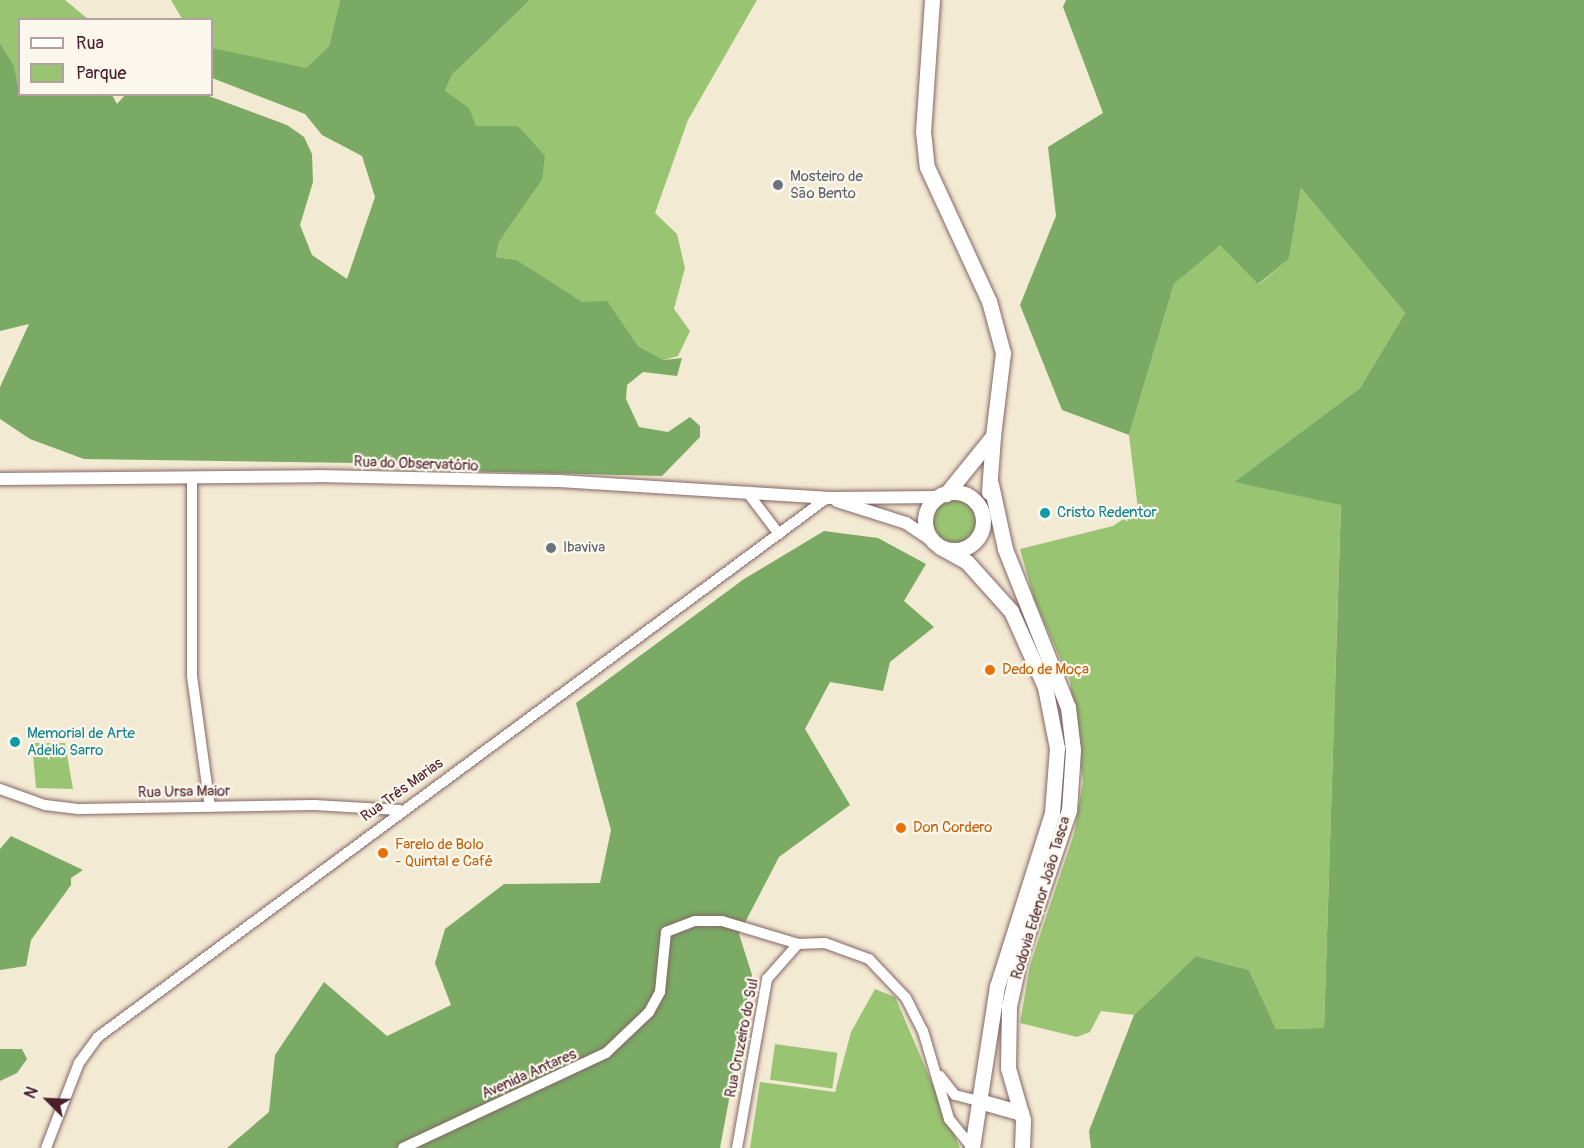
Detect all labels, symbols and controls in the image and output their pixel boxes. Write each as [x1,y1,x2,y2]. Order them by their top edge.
legend [18,18,213,96]
text: Rua [76,32,104,55]
text: Parque [76,62,126,85]
place label: Mosteiro de São Bento [790,167,863,202]
marker: Mosteiro de São Bento [771,178,785,192]
street label: Rua do Observatório [353,453,479,475]
place label: Cristo Redentor [1057,504,1157,522]
marker: Cristo Redentor [1038,506,1052,520]
place label: Ibaviva [563,539,605,557]
marker: Ibaviva [544,541,558,555]
place label: Dedo de Moça [1002,661,1089,679]
marker: Dedo de Moça [983,663,997,677]
place label: Memorial de Arte Adelio Sarro [27,724,135,759]
marker: Memorial de Arte Adelio Sarro [8,735,22,749]
street label: Rua Três Marias [357,754,447,826]
street label: Rua Ursa Maior [138,782,230,802]
street label: Rodovia Edenor João Tasca [1008,814,1074,982]
place label: Don Cordero [913,819,992,837]
marker: Don Cordero [894,821,908,835]
place label: Farelo de Bolo - Quintal e Café [395,835,493,870]
marker: Farelo de Bolo - Quintal e Café [376,846,390,860]
street label: Rua Cruzeiro do Sul [722,977,762,1099]
street label: Avenida Antares [479,1045,579,1103]
north arrow [18,1070,78,1130]
text: N [20,1084,43,1102]

